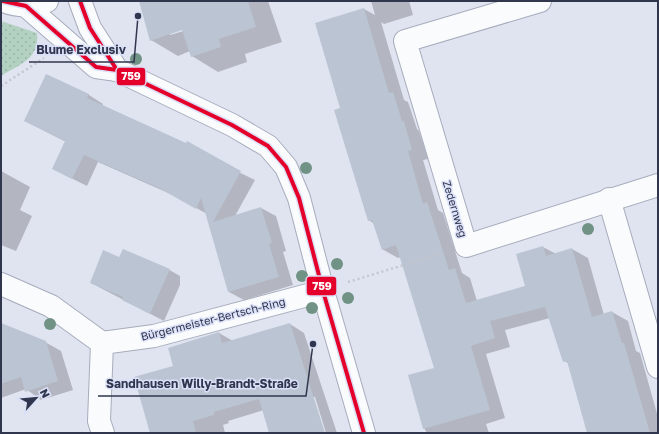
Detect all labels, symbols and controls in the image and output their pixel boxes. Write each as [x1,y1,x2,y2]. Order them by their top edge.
callout: Blume Exclusiv [29,38,134,62]
text: Blume Exclusiv [36,42,127,57]
line badge: 759 [116,67,146,86]
text: 759 [121,69,141,82]
street label: Zedernweg [441,179,470,239]
line badge: 759 [306,276,337,296]
text: 759 [312,279,332,292]
street label: Bürgermeister-Bertsch-Ring [139,294,287,343]
callout: Sandhausen Willy-Brandt-Straße [98,372,306,396]
text: Sandhausen Willy-Brandt-Straße [106,376,298,391]
north arrow [16,378,56,418]
text: N [38,387,53,400]

